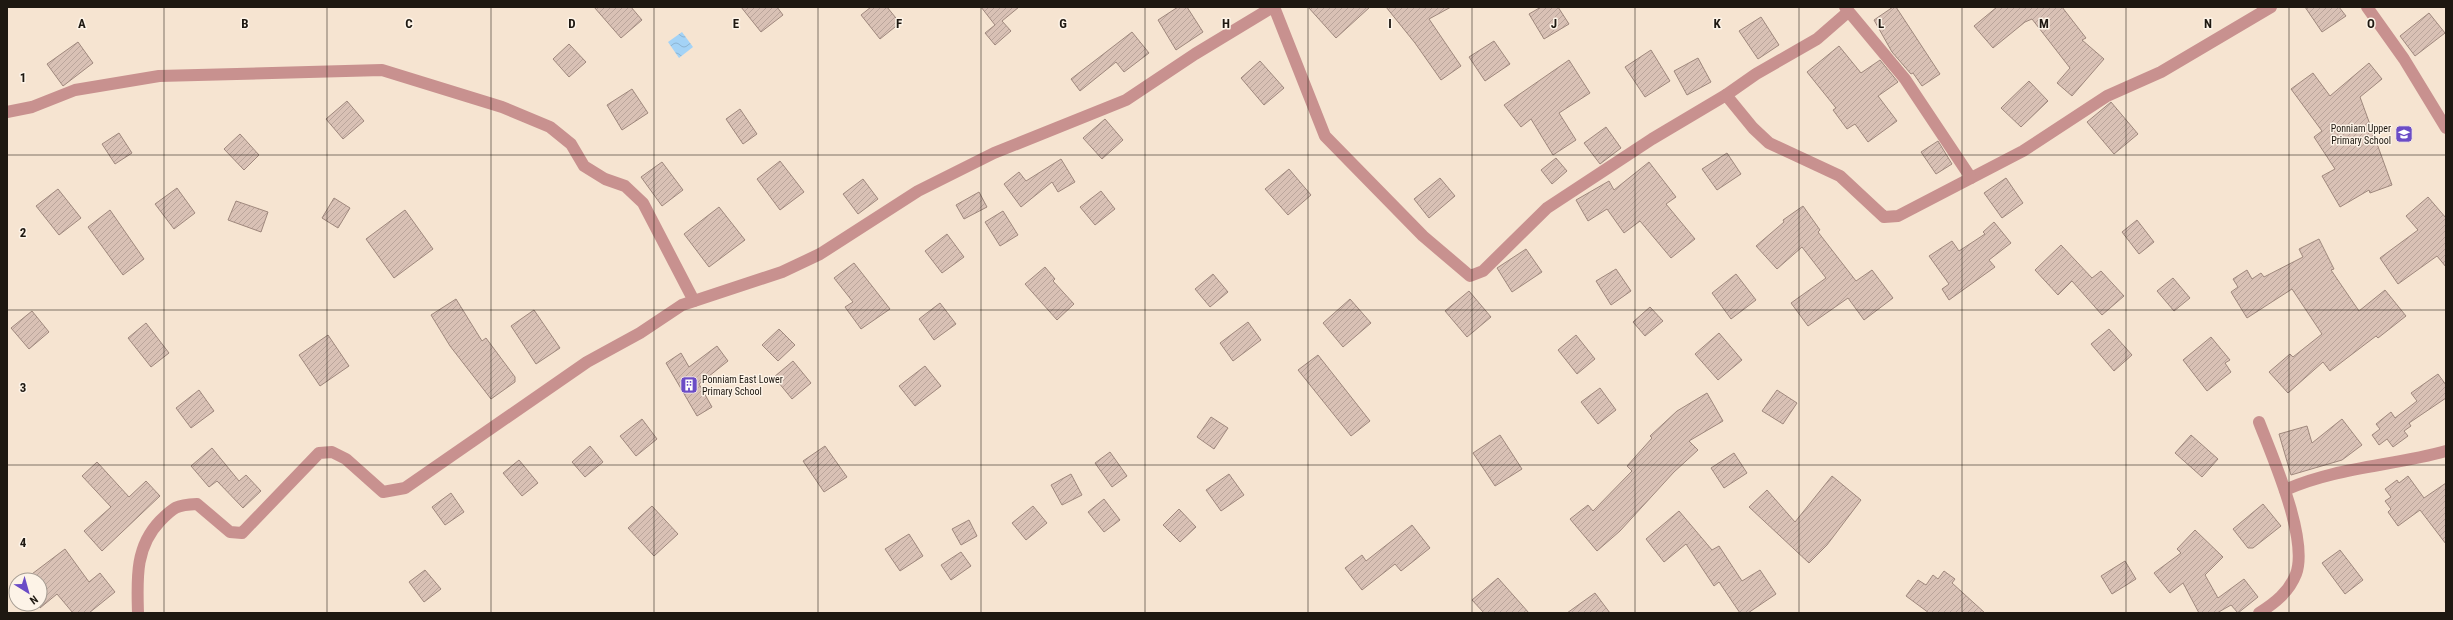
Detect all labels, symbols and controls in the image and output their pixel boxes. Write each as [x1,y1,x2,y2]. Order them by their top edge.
text: A [78,16,86,31]
text: B [241,16,249,31]
text: C [405,16,413,31]
text: D [568,16,576,31]
text: E [733,16,740,31]
text: F [896,16,902,31]
text: G [1059,16,1067,31]
text: H [1222,16,1230,31]
text: I [1388,16,1392,31]
text: J [1551,16,1557,31]
text: K [1713,16,1721,31]
text: L [1878,16,1884,31]
text: M [2039,16,2049,31]
text: N [2204,16,2212,31]
text: O [2367,16,2375,31]
text: 1 [20,70,26,85]
place label: Ponniam Upper Primary School [2331,123,2391,146]
school or university icon: Ponniam Upper Primary School [2394,124,2414,144]
text: 2 [20,225,27,240]
place label: Ponniam East Lower Primary School [702,374,783,397]
building icon: Ponniam East Lower Primary School [679,375,699,395]
text: 3 [20,380,26,395]
text: 4 [20,535,27,550]
north arrow [8,572,48,612]
text: N [27,592,40,607]

